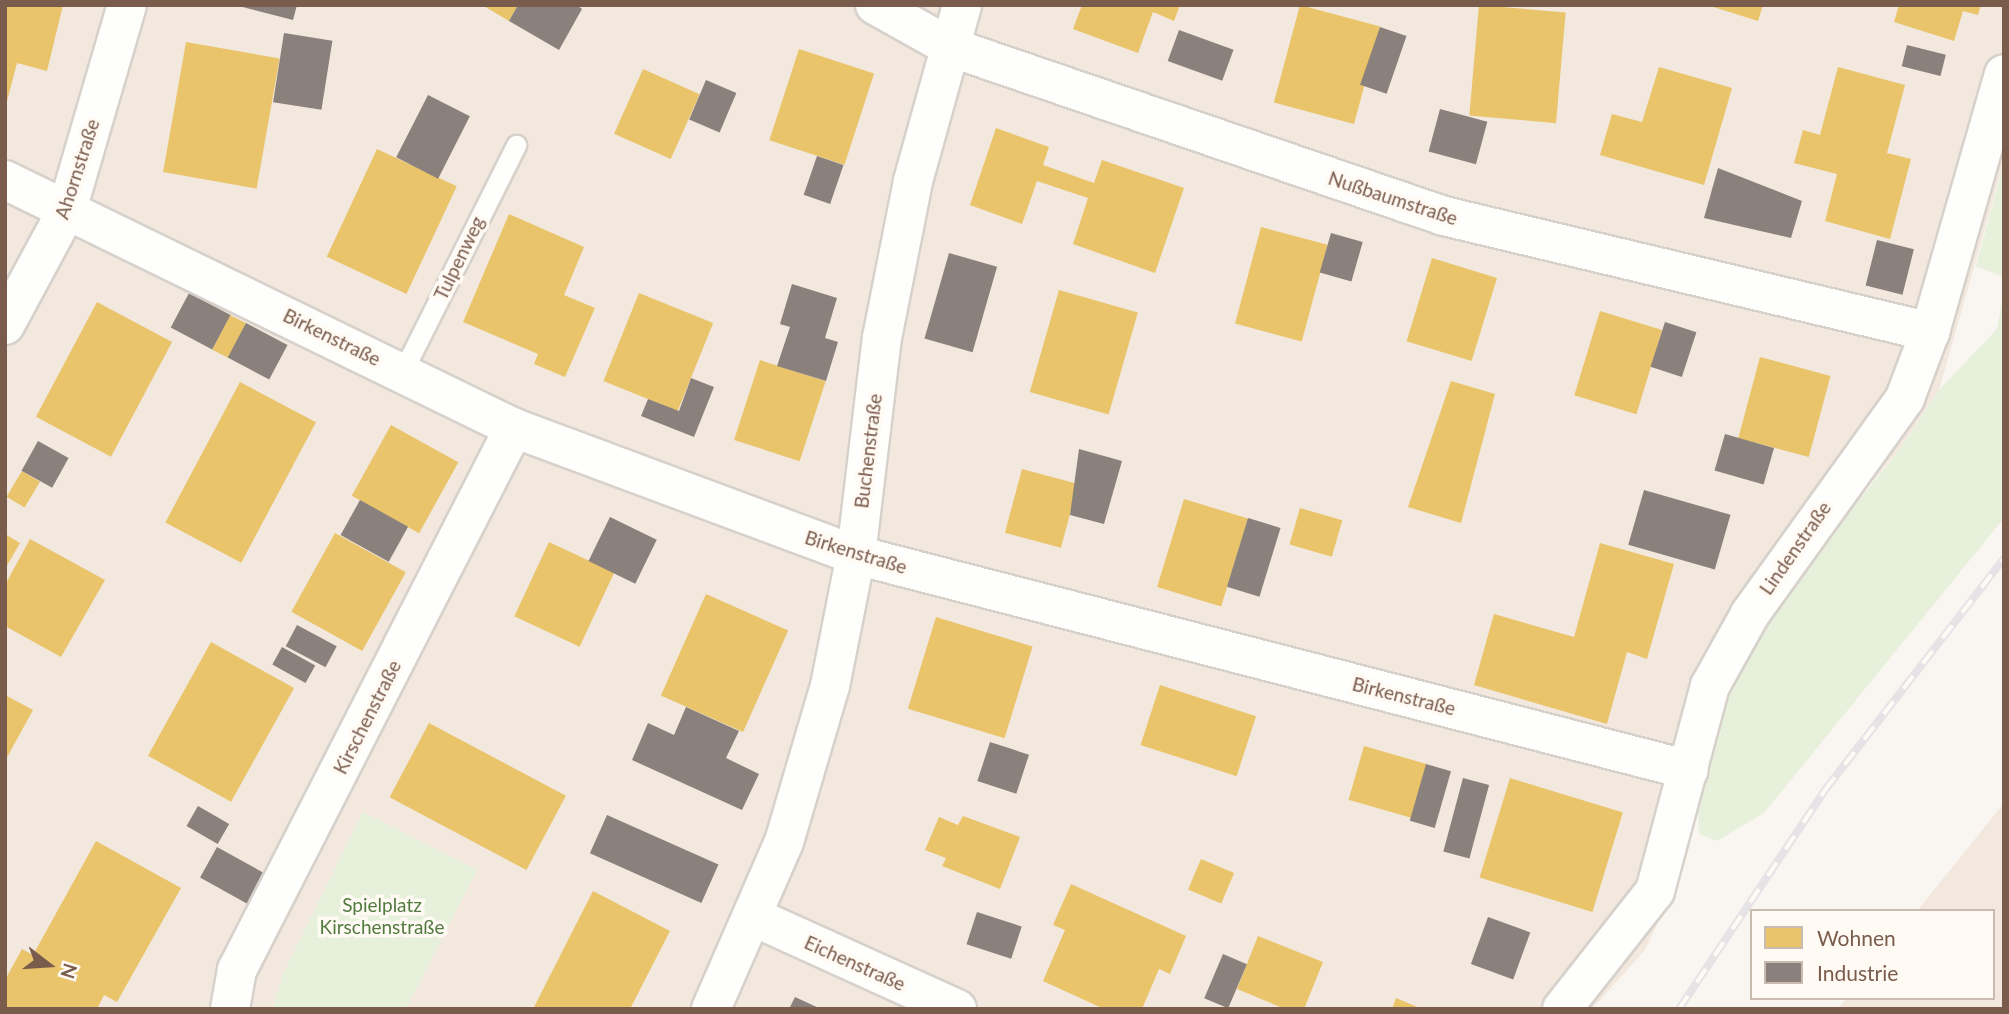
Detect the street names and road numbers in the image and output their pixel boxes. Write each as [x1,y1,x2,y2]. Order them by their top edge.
street label: Ahornstraße [50,116,104,222]
street label: Nußbaumstraße [1325,166,1461,230]
street label: Tulpenweg [429,212,489,304]
street label: Birkenstraße [280,304,384,370]
street label: Buchenstraße [850,392,886,510]
street label: Lindenstraße [1755,497,1835,599]
street label: Birkenstraße [802,526,910,578]
street label: Kirschenstraße [329,656,405,778]
street label: Birkenstraße [1350,672,1458,720]
street label: Eichenstraße [801,931,909,995]

